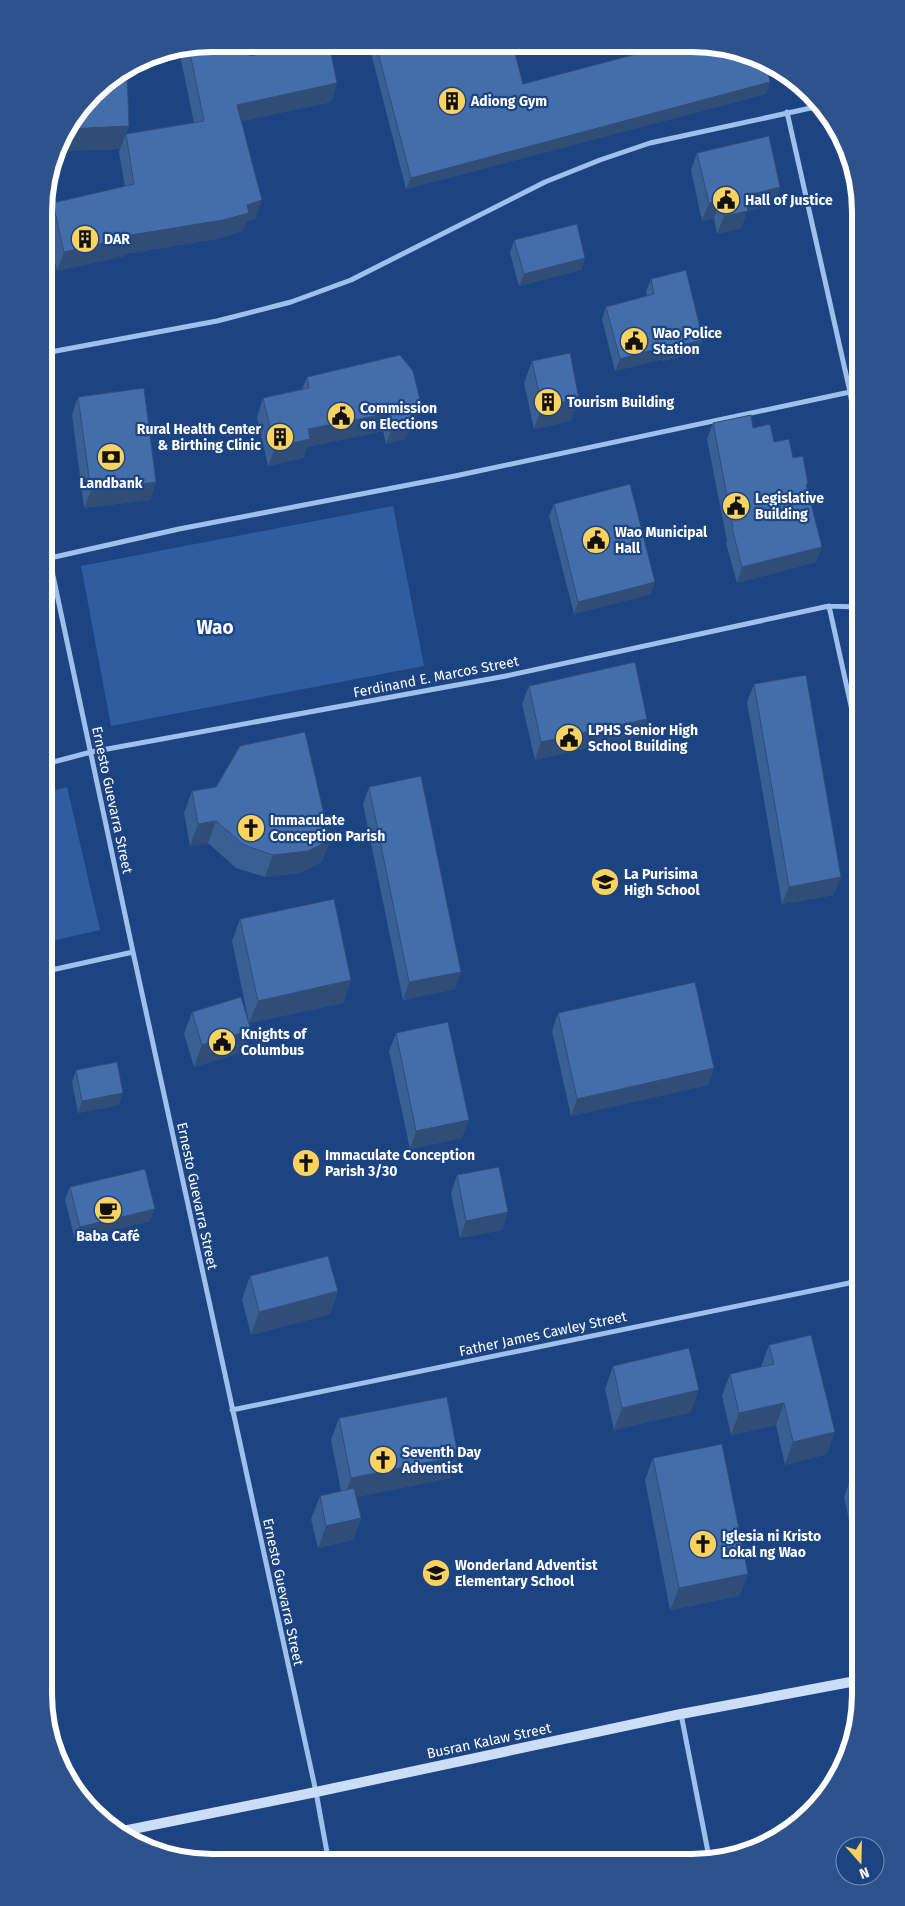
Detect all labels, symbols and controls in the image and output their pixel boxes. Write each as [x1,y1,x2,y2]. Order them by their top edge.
building icon: Adiong Gym [437,86,467,116]
place label: Adiong Gym [470,93,547,110]
public building icon: Hall of Justice [711,185,741,215]
place label: Hall of Justice [745,192,833,209]
building icon: DAR [70,224,100,254]
place label: DAR [104,231,130,248]
place label: Wao Police Station [653,325,722,358]
public building icon: Wao Police Station [619,326,649,356]
building icon: Tourism Building [533,387,563,417]
place label: Tourism Building [567,394,675,411]
place label: Commission on Elections [360,400,438,433]
public building icon: Commission on Elections [326,401,356,431]
place label: Rural Health Center & Birthing Clinic [137,421,261,454]
building icon: Rural Health Center & Birthing Clinic [265,422,295,452]
bank icon: Landbank [96,442,126,472]
place label: Landbank [80,475,143,492]
place label: Legislative Building [755,490,824,523]
public building icon: Legislative Building [721,491,751,521]
place label: Wao Municipal Hall [615,524,708,557]
public building icon: Wao Municipal Hall [581,525,611,555]
district label: Wao [196,616,234,639]
street label: Ferdinand E. Marcos Street [352,652,521,701]
place label: LPHS Senior High School Building [588,722,698,755]
public building icon: LPHS Senior High School Building [554,723,584,753]
street label: Ernesto Guevarra Street [88,725,136,876]
place label: Immaculate Conception Parish [270,812,385,845]
church icon: Immaculate Conception Parish [236,813,266,843]
place label: La Purisima High School [624,866,701,899]
school or university icon: La Purisima High School [590,867,620,897]
place label: Knights of Columbus [241,1026,308,1059]
public building icon: Knights of Columbus [207,1027,237,1057]
street label: Ernesto Guevarra Street [173,1121,221,1272]
place label: Immaculate Conception Parish 3/30 [325,1147,475,1180]
church icon: Immaculate Conception Parish 3/30 [291,1148,321,1178]
cafe icon: Baba Café [93,1195,123,1225]
place label: Baba Café [76,1228,140,1245]
street label: Father James Cawley Street [458,1308,629,1360]
place label: Seventh Day Adventist [401,1444,482,1477]
church icon: Seventh Day Adventist [368,1445,398,1475]
street label: Ernesto Guevarra Street [259,1517,307,1668]
place label: Iglesia ni Kristo Lokal ng Wao [722,1528,821,1561]
church icon: Iglesia ni Kristo Lokal ng Wao [688,1529,718,1559]
place label: Wonderland Adventist Elementary School [455,1557,598,1590]
school or university icon: Wonderland Adventist Elementary School [421,1558,451,1588]
street label: Busran Kalaw Street [425,1719,554,1762]
north arrow [835,1836,885,1886]
text: N [857,1863,872,1882]

